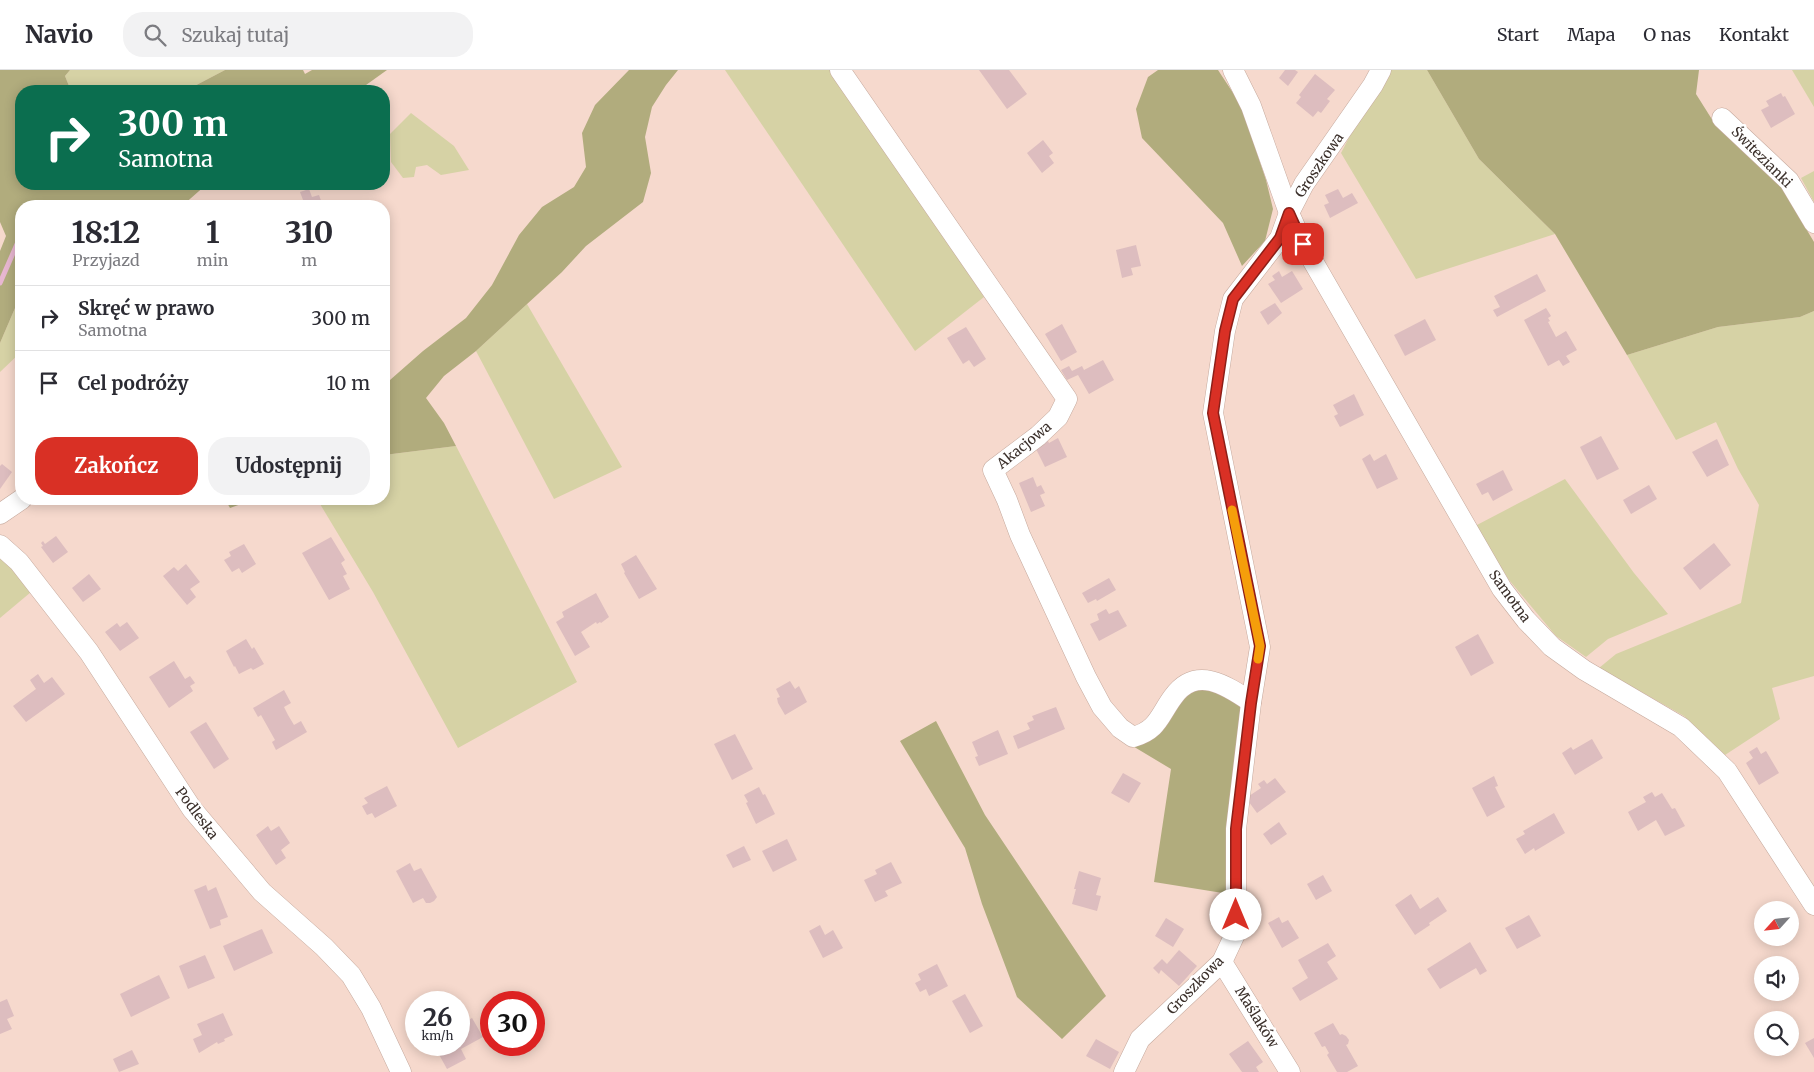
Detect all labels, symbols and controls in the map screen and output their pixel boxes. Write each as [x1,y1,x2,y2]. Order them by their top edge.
search box [123,12,473,57]
text: Navio [25,19,93,50]
icon: search [141,21,169,49]
text: Szukaj tutaj [181,23,289,47]
text: Start [1497,23,1539,46]
text: Mapa [1567,23,1615,46]
text: O nas [1643,23,1691,46]
text: Kontakt [1719,23,1789,46]
text: 300 m [118,102,228,146]
icon: right [35,105,100,170]
street label: Świtezianki [1728,123,1797,192]
street label: Groszkowa [1291,129,1348,201]
text: Samotna [118,145,213,173]
text: 18:12 [71,213,140,251]
text: 1 [206,213,220,251]
text: 310 [285,213,333,251]
pin [1282,223,1324,265]
icon: arrive [1289,230,1317,258]
text: Przyjazd [72,250,140,270]
text: min [197,250,228,270]
text: m [301,250,317,270]
text: Skręć w prawo [78,296,214,320]
icon: right [35,304,63,332]
text: 300 m [311,306,370,330]
text: Samotna [78,320,147,340]
icon: arrive [35,369,63,397]
text: Cel podróży [78,371,189,395]
text: 10 m [327,371,370,395]
street label: Akacjowa [992,417,1055,473]
button: Zakończ [35,437,198,495]
button: Udostępnij [208,437,370,495]
street label: Samotna [1485,566,1535,626]
street label: Podleska [172,783,223,843]
position arrow [1209,888,1261,940]
north arrow [1754,901,1799,946]
map controls [1754,901,1799,1056]
street label: Groszkowa [1163,952,1228,1018]
button: sound [1754,956,1799,1001]
street label: Maślaków [1231,983,1283,1051]
speed limit sign: 30 [480,991,545,1056]
text: 26 [423,1001,452,1033]
button: search [1754,1011,1799,1056]
text: km/h [422,1028,453,1043]

